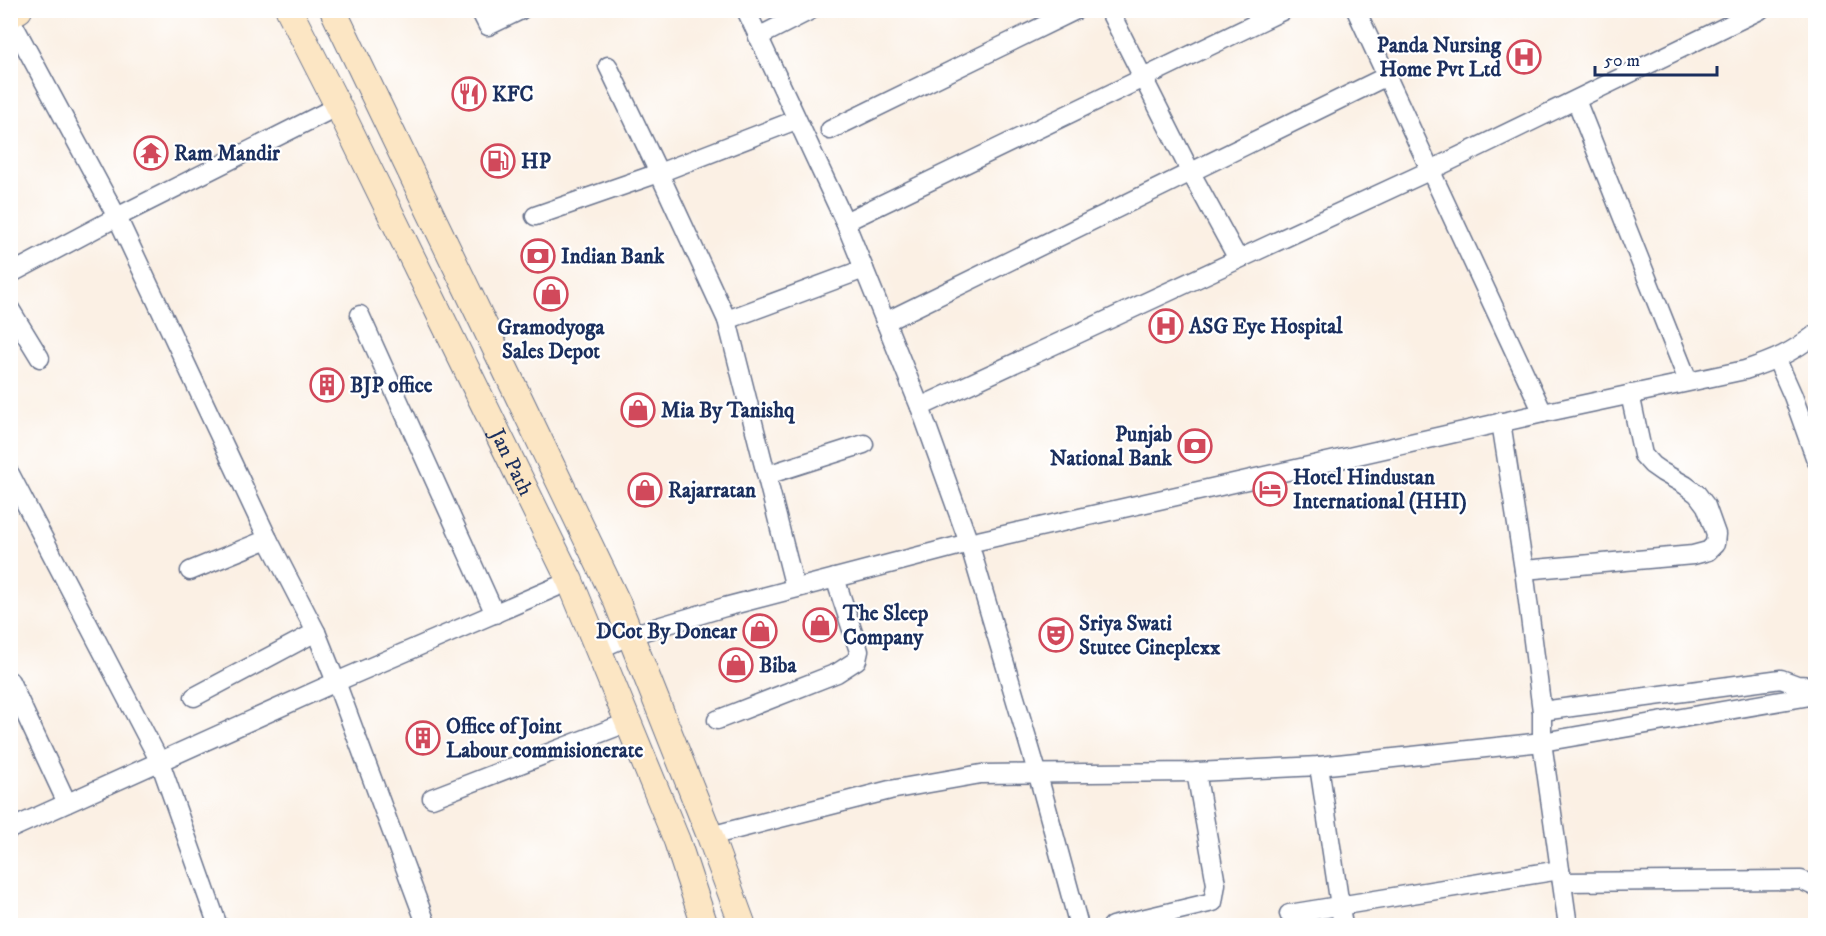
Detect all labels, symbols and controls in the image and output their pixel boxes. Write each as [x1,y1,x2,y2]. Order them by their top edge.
place label: Panda Nursing Home Pvt Ltd [1377,33,1502,83]
hospital icon: Panda Nursing Home Pvt Ltd [1506,39,1542,75]
scale bar [1595,39,1716,77]
text: 50 m [1604,50,1640,72]
restaurant icon: KFC [451,76,487,112]
place label: KFC [492,82,534,108]
temple icon: Ram Mandir [133,135,169,171]
place label: Ram Mandir [174,141,281,167]
fuel station icon: HP [480,143,516,179]
place label: HP [521,149,552,175]
bank icon: Indian Bank [520,238,556,274]
place label: Indian Bank [561,244,665,270]
shop icon: Gramodyoga Sales Depot [533,276,569,312]
hospital icon: ASG Eye Hospital [1148,308,1184,344]
place label: ASG Eye Hospital [1188,314,1343,340]
place label: Gramodyoga Sales Depot [498,315,606,365]
building icon: BJP office [309,367,345,403]
place label: BJP office [350,373,433,399]
shop icon: Mia By Tanishq [620,392,656,428]
place label: Mia By Tanishq [661,398,796,424]
place label: Punjab National Bank [1050,422,1173,472]
street label: Jan Path [483,423,538,500]
bank icon: Punjab National Bank [1177,428,1213,464]
place label: Hotel Hindustan International (HHI) [1293,465,1467,515]
hotel icon: Hotel Hindustan International (HHI) [1252,471,1288,507]
shop icon: Rajarratan [627,472,663,508]
place label: Rajarratan [668,478,757,505]
place label: The Sleep Company [842,601,929,651]
shop icon: The Sleep Company [802,607,838,643]
place label: Sriya Swati Stutee Cineplexx [1079,611,1221,661]
shop icon: DCot By Donear [742,613,778,649]
theatre icon: Sriya Swati Stutee Cineplexx [1038,617,1074,653]
place label: DCot By Donear [596,619,738,645]
shop icon: Biba [718,647,754,683]
place label: Biba [759,653,797,679]
place label: Office of Joint Labour commisionerate [446,714,643,764]
building icon: Office of Joint Labour commisionerate [405,720,441,756]

